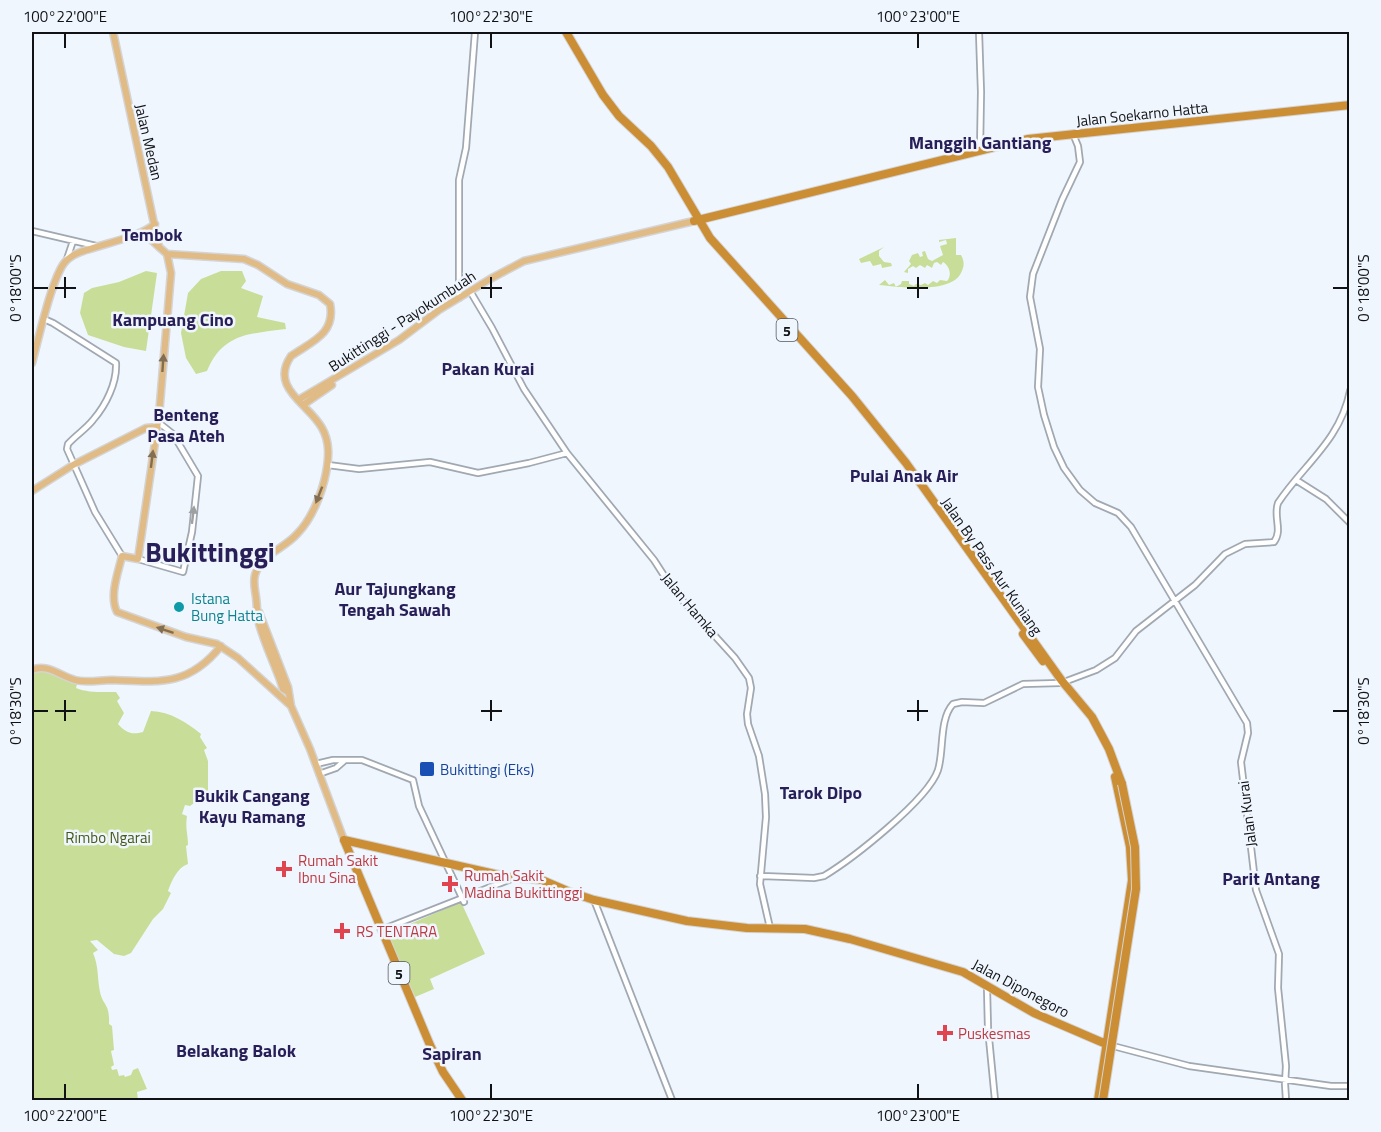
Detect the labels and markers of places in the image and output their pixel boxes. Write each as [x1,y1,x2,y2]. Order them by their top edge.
place label: Istana Bung Hatta [191,587,263,627]
marker: Istana Bung Hatta [172,600,186,614]
place label: Bukittingi (Eks) [440,758,534,781]
marker: Bukittingi (Eks) [418,760,436,778]
place label: Rumah Sakit Ibnu Sina [298,849,379,889]
marker: Rumah Sakit Ibnu Sina [275,860,293,878]
place label: Rumah Sakit Madina Bukittinggi [464,864,582,904]
marker: Rumah Sakit Madina Bukittinggi [441,875,459,893]
place label: RS TENTARA [356,920,437,943]
marker: RS TENTARA [333,922,351,940]
place label: Puskesmas [958,1022,1030,1045]
marker: Puskesmas [936,1024,954,1042]

